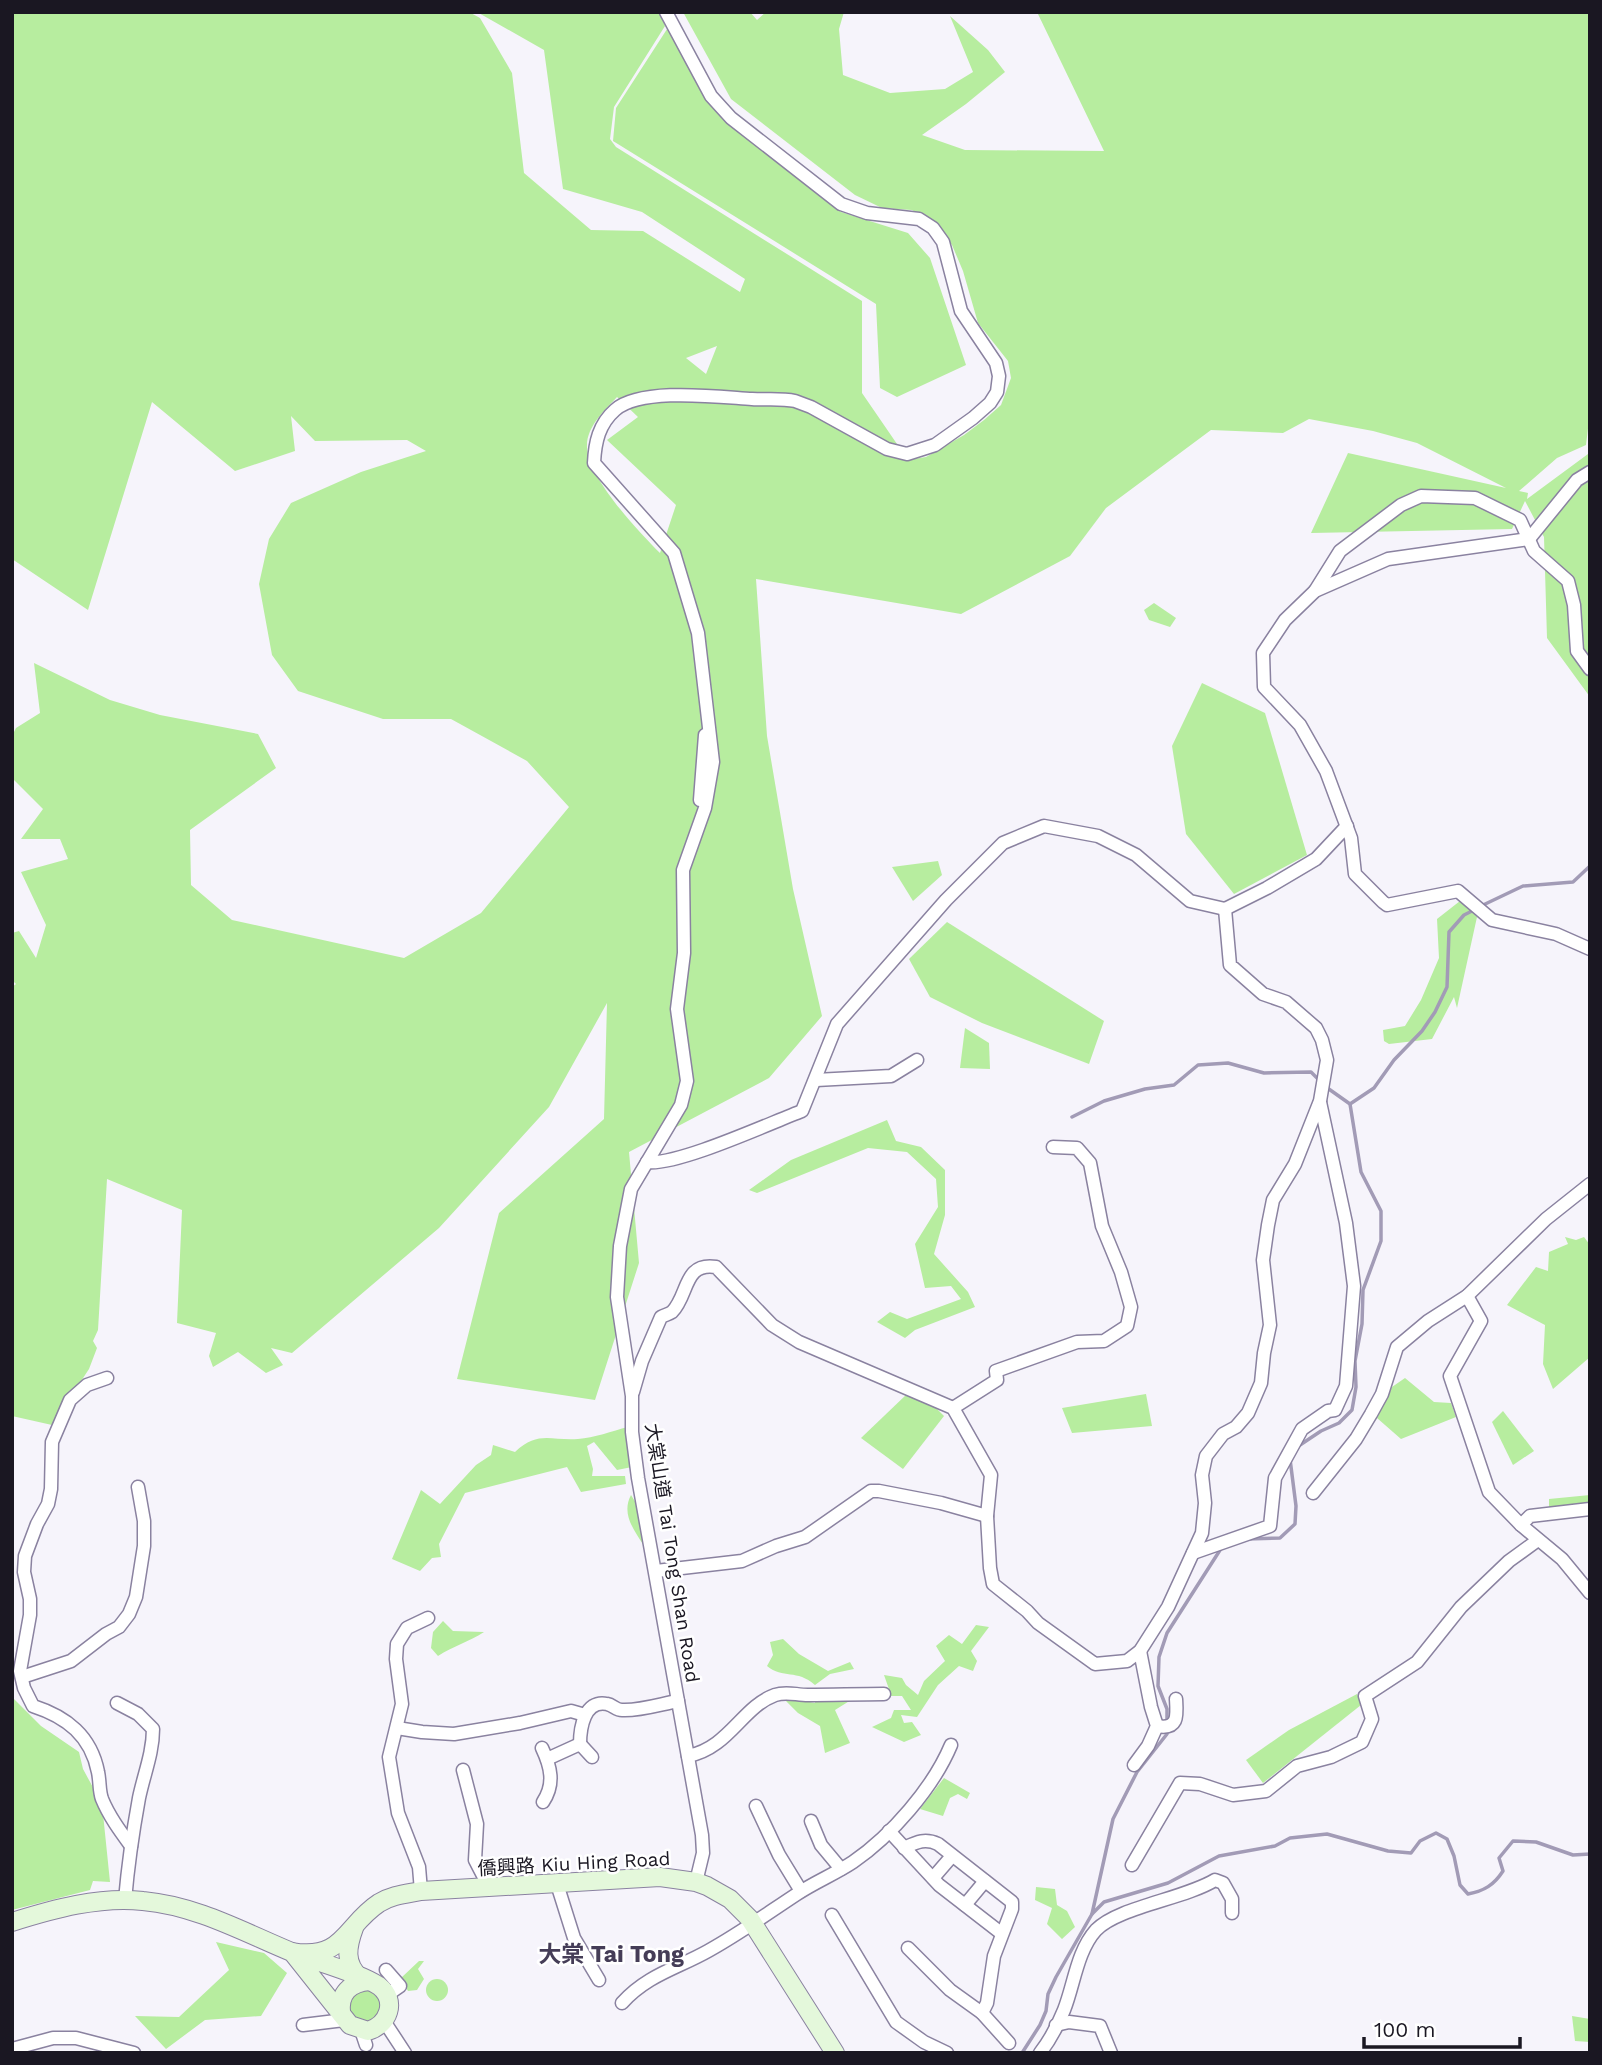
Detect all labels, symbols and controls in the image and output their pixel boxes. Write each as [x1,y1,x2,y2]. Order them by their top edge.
street label: 大棠山道 Tai Tong Shan Road [641,1422,704,1684]
street label: 僑興路 Kiu Hing Road [477,1847,671,1880]
district label: 大棠 Tai Tong [538,1941,684,1968]
scale bar [1364,2006,1520,2050]
text: 100 m [1374,2017,1436,2042]

